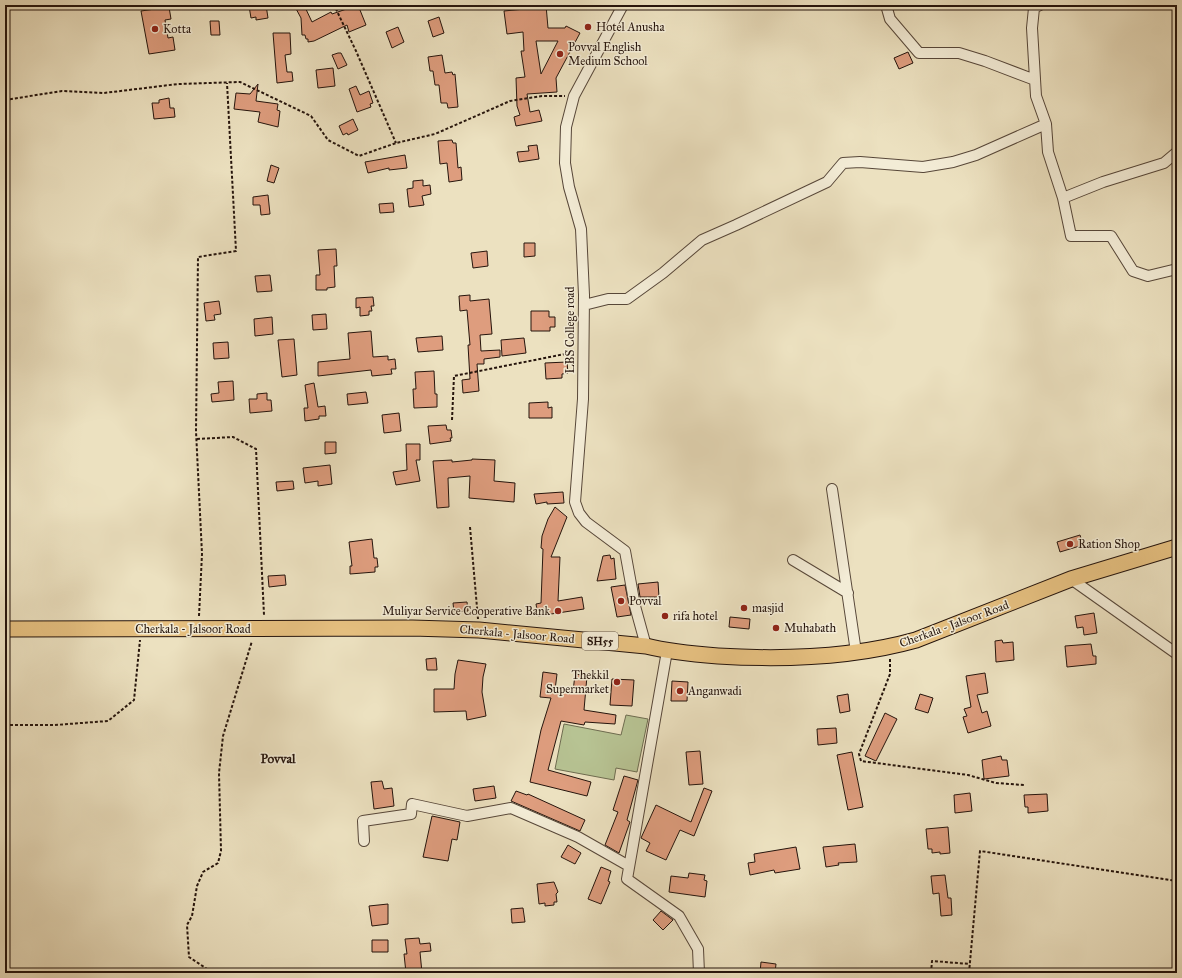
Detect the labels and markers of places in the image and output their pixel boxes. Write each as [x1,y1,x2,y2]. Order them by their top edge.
place label: Hotel Anusha [596,20,665,34]
place label: Kotta [163,22,192,36]
marker: Hotel Anusha [583,22,593,32]
marker: Kotta [150,24,160,34]
place label: Povval English Medium School [568,40,648,68]
marker: Povval English Medium School [555,49,565,59]
place label: Ration Shop [1078,537,1140,551]
marker: Ration Shop [1065,539,1075,549]
place label: Povval [629,594,662,608]
marker: Povval [616,596,626,606]
place label: masjid [752,601,784,615]
marker: masjid [739,603,749,613]
place label: Muliyar Service Cooperative Bank [382,604,550,618]
marker: Muliyar Service Cooperative Bank [553,606,563,616]
place label: rifa hotel [673,609,719,623]
marker: rifa hotel [660,611,670,621]
place label: Muhabath [784,621,837,635]
marker: Muhabath [771,623,781,633]
place label: Thekkil Supermarket [546,668,610,696]
marker: Thekkil Supermarket [612,677,622,687]
place label: Anganwadi [687,684,743,699]
marker: Anganwadi [675,686,685,696]

